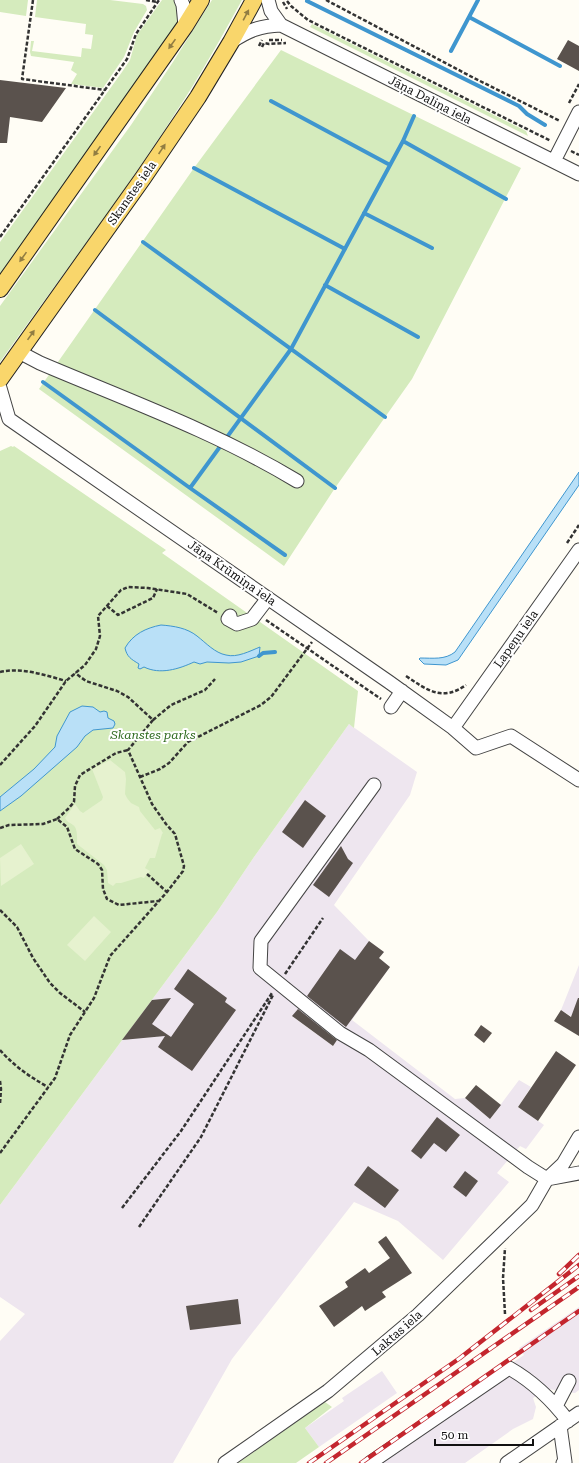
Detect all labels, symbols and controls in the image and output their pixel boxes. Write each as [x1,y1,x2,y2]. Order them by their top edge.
one-way arrow [243,9,249,21]
one-way arrow [168,39,176,50]
street label: Jāņa Daliņa iela [386,73,474,128]
one-way arrow [159,144,166,155]
one-way arrow [93,145,101,156]
street label: Skanstes iela [105,158,159,228]
one-way arrow [19,252,27,262]
one-way arrow [27,330,35,341]
street label: Jāņa Krūmiņa iela [185,537,279,610]
street label: Lapeņu iela [491,607,542,671]
park label: Skanstes parks [109,728,196,742]
street label: Laktas iela [369,1307,425,1359]
scale bar [435,1421,533,1447]
text: 50 m [441,1428,468,1442]

